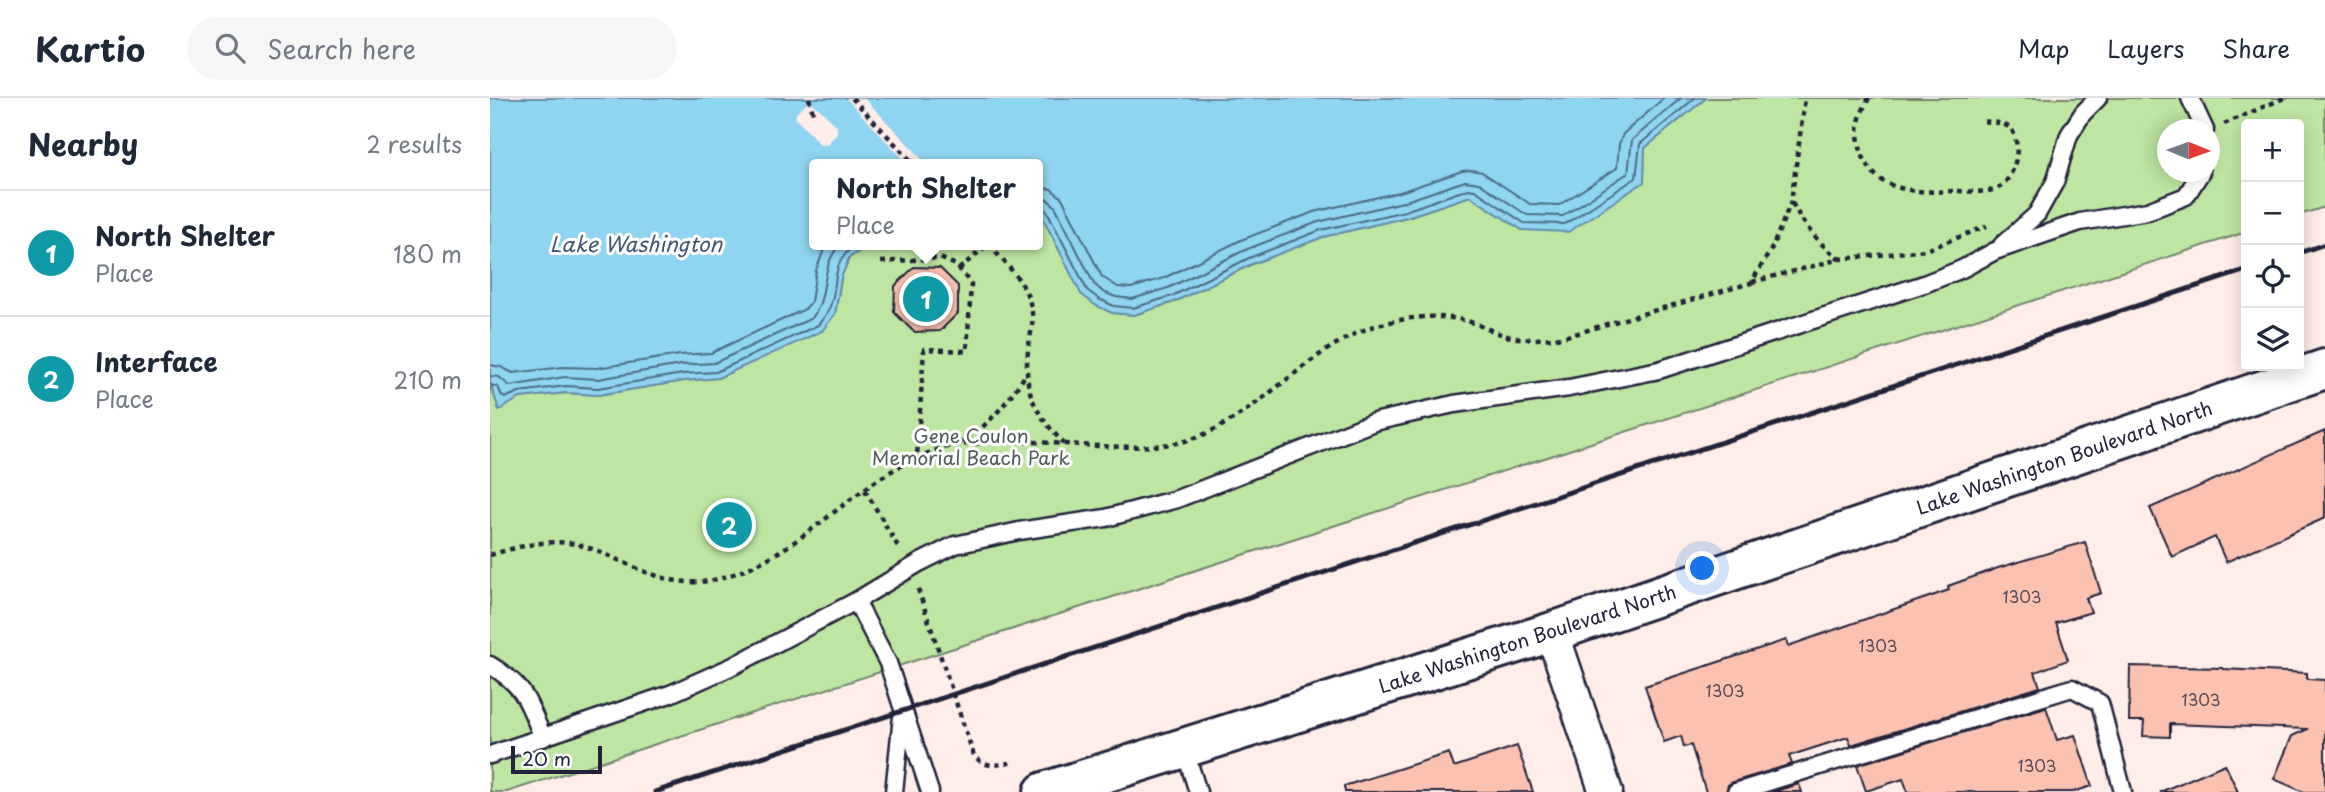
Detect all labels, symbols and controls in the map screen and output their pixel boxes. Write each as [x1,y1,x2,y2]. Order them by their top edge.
search box [187,17,677,80]
text: Kartio [35,23,145,73]
icon: search [211,29,249,67]
text: Search here [267,29,416,68]
text: Map [2018,30,2069,66]
text: Layers [2107,30,2184,66]
text: Share [2222,30,2290,66]
north arrow [2157,119,2220,182]
map controls [2241,119,2304,371]
button: + [2241,119,2304,182]
text: Nearby [28,121,138,166]
text: 2 results [366,126,462,161]
popup [809,159,1043,250]
text: North Shelter [836,168,1016,207]
button: − [2241,182,2304,245]
text: Place [836,207,895,242]
text: North Shelter [95,216,275,255]
water label: Lake Washington [550,227,724,259]
text: 1 [46,236,57,271]
text: 180 m [393,236,462,271]
button: locate [2241,245,2304,308]
text: Place [95,255,154,290]
pin: 1 [903,273,949,325]
button: layers [2241,308,2304,371]
text: Interface [95,342,218,381]
text: 2 [43,362,59,397]
text: 210 m [394,362,462,397]
text: Place [95,381,154,416]
street label: Lake Washington Boulevard North [1912,393,2216,521]
park label: Gene Coulon Memorial Beach Park [872,421,1071,471]
pin: 2 [706,499,752,551]
your location [1685,551,1719,585]
street label: Lake Washington Boulevard North [1375,577,1679,699]
house number: 1303 [2002,584,2042,608]
house number: 1303 [1858,633,1898,657]
house number: 1303 [1705,678,1745,702]
house number: 1303 [2181,687,2221,711]
scale bar [511,743,602,775]
text: 20 m [522,744,571,772]
house number: 1303 [2017,753,2057,777]

